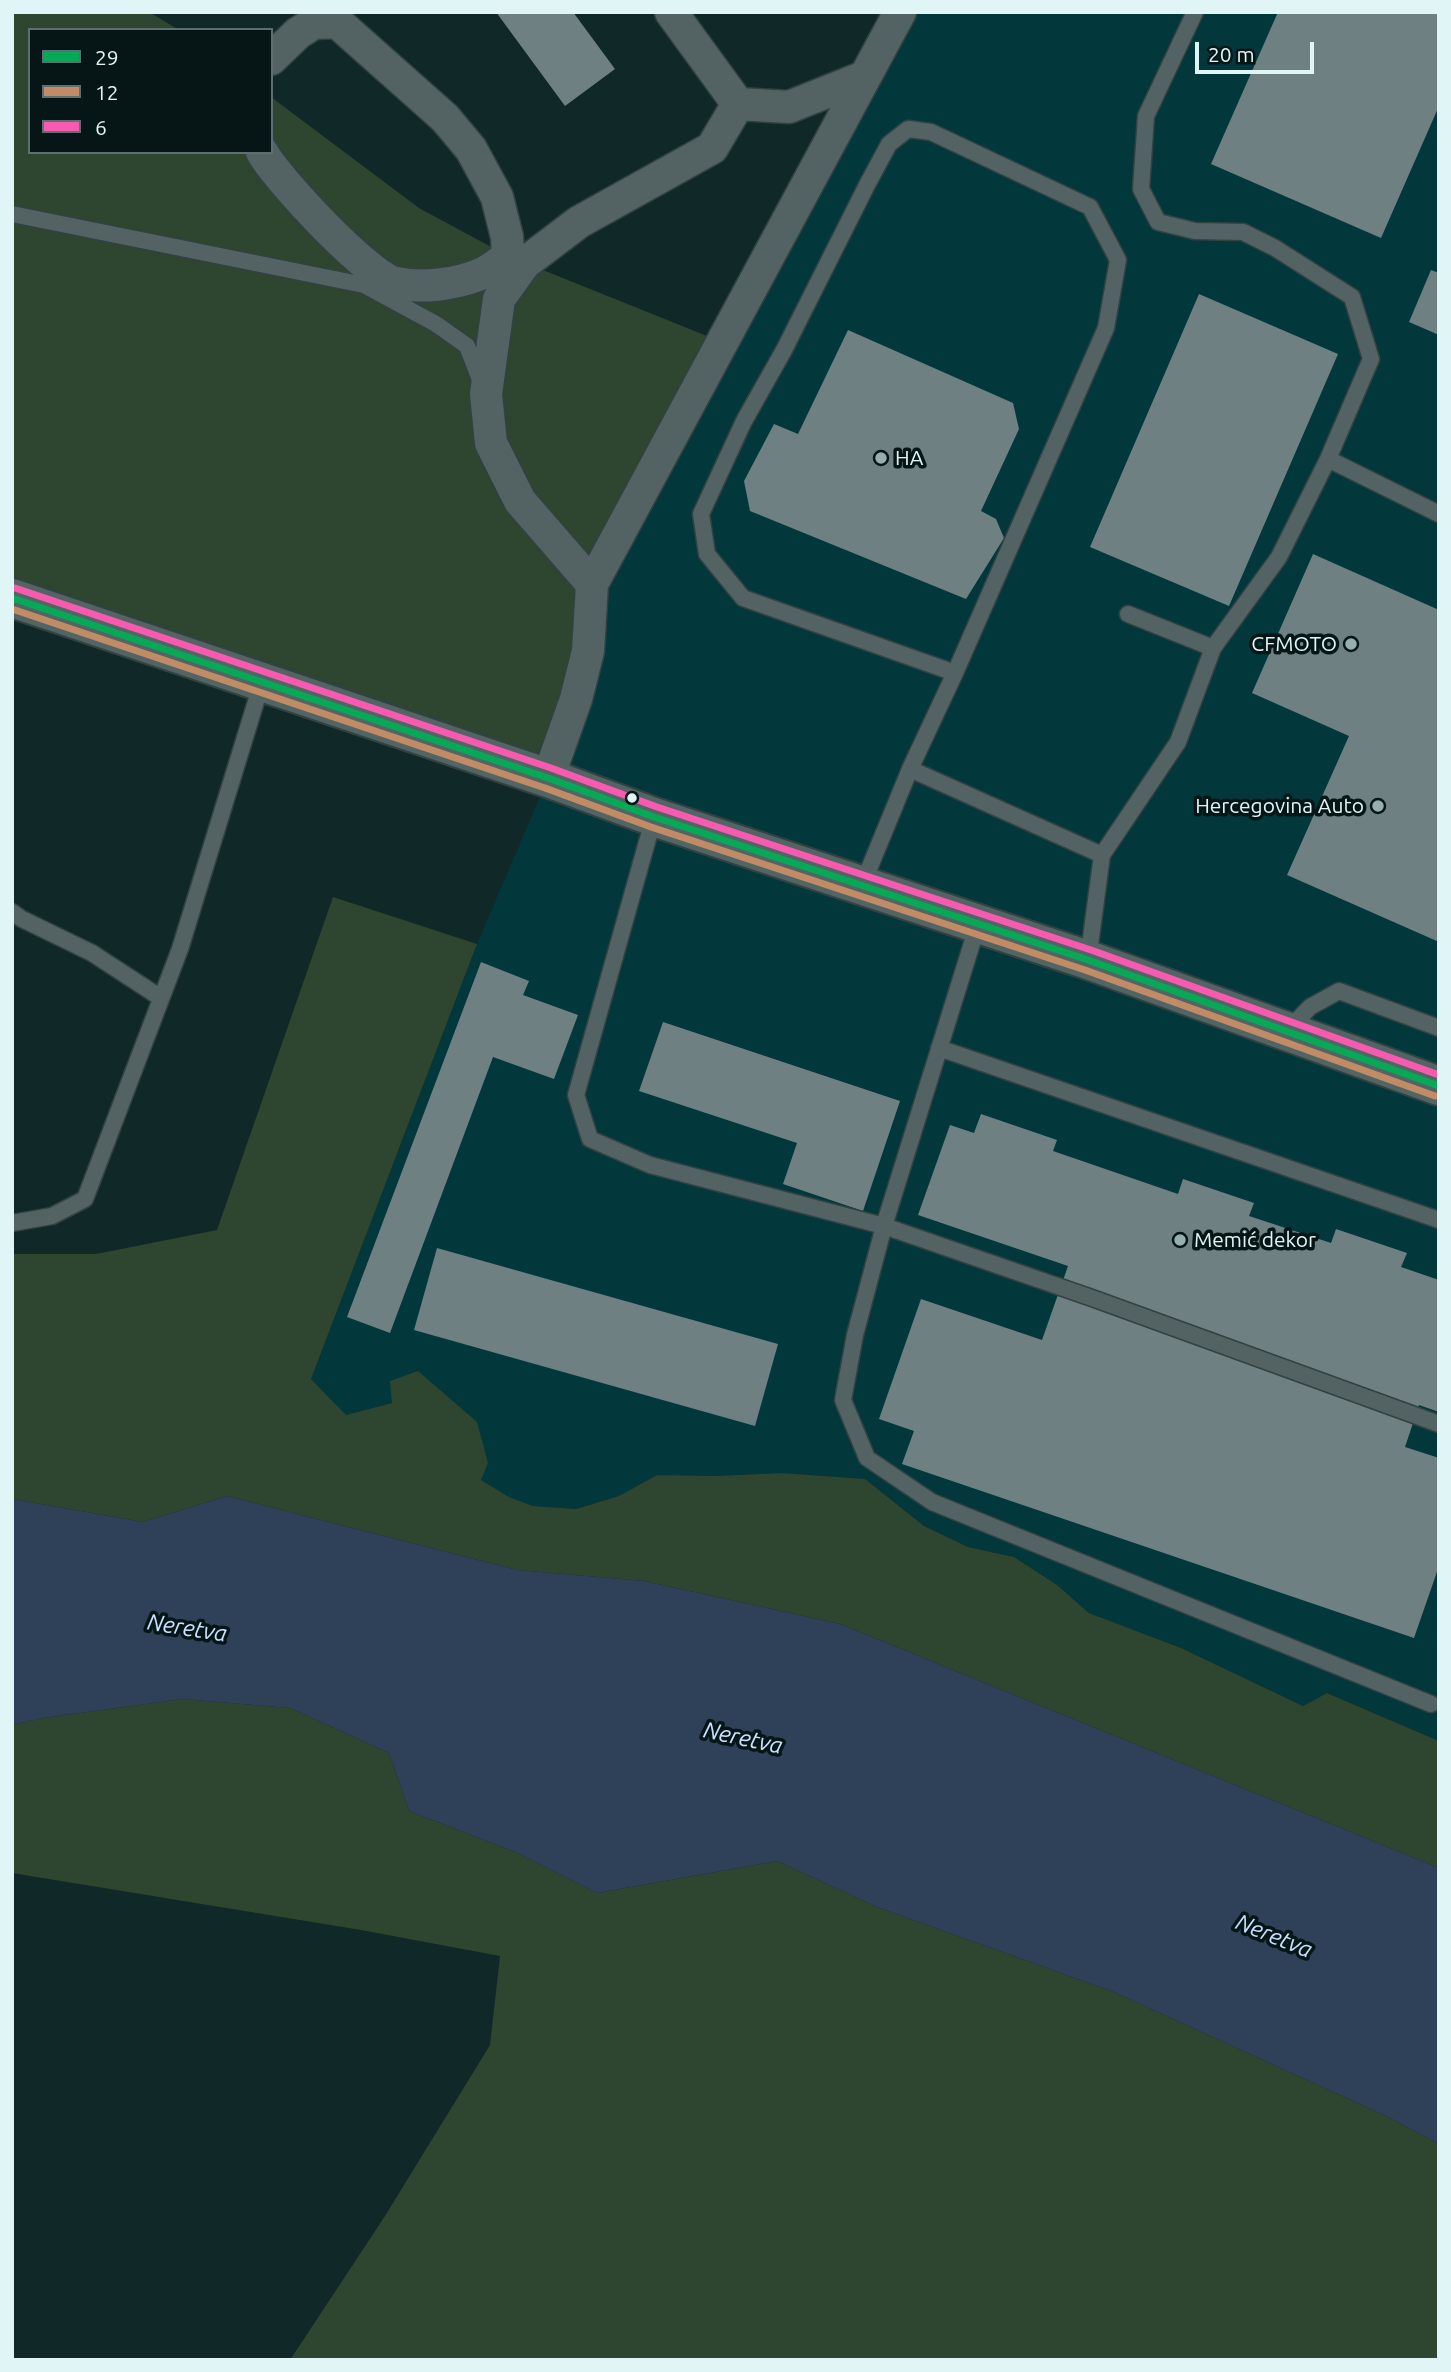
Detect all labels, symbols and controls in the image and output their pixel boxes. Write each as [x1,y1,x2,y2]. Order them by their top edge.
legend [28,28,273,154]
scale bar [1199,28,1318,72]
text: 20 m [1208,42,1255,66]
text: 29 [95,45,119,69]
text: 12 [95,80,119,104]
text: 6 [95,115,107,139]
place label: HA [895,445,923,471]
marker: HA [873,450,889,466]
place label: CFMOTO [1251,631,1337,657]
marker: CFMOTO [1343,636,1359,652]
unlabelled marker [625,791,639,805]
place label: Hercegovina Auto [1195,793,1364,819]
marker: Hercegovina Auto [1370,798,1386,814]
place label: Memić dekor [1194,1227,1316,1253]
marker: Memić dekor [1172,1232,1188,1248]
water label: Neretva [145,1608,229,1648]
water label: Neretva [701,1716,785,1760]
water label: Neretva [1232,1908,1316,1964]

